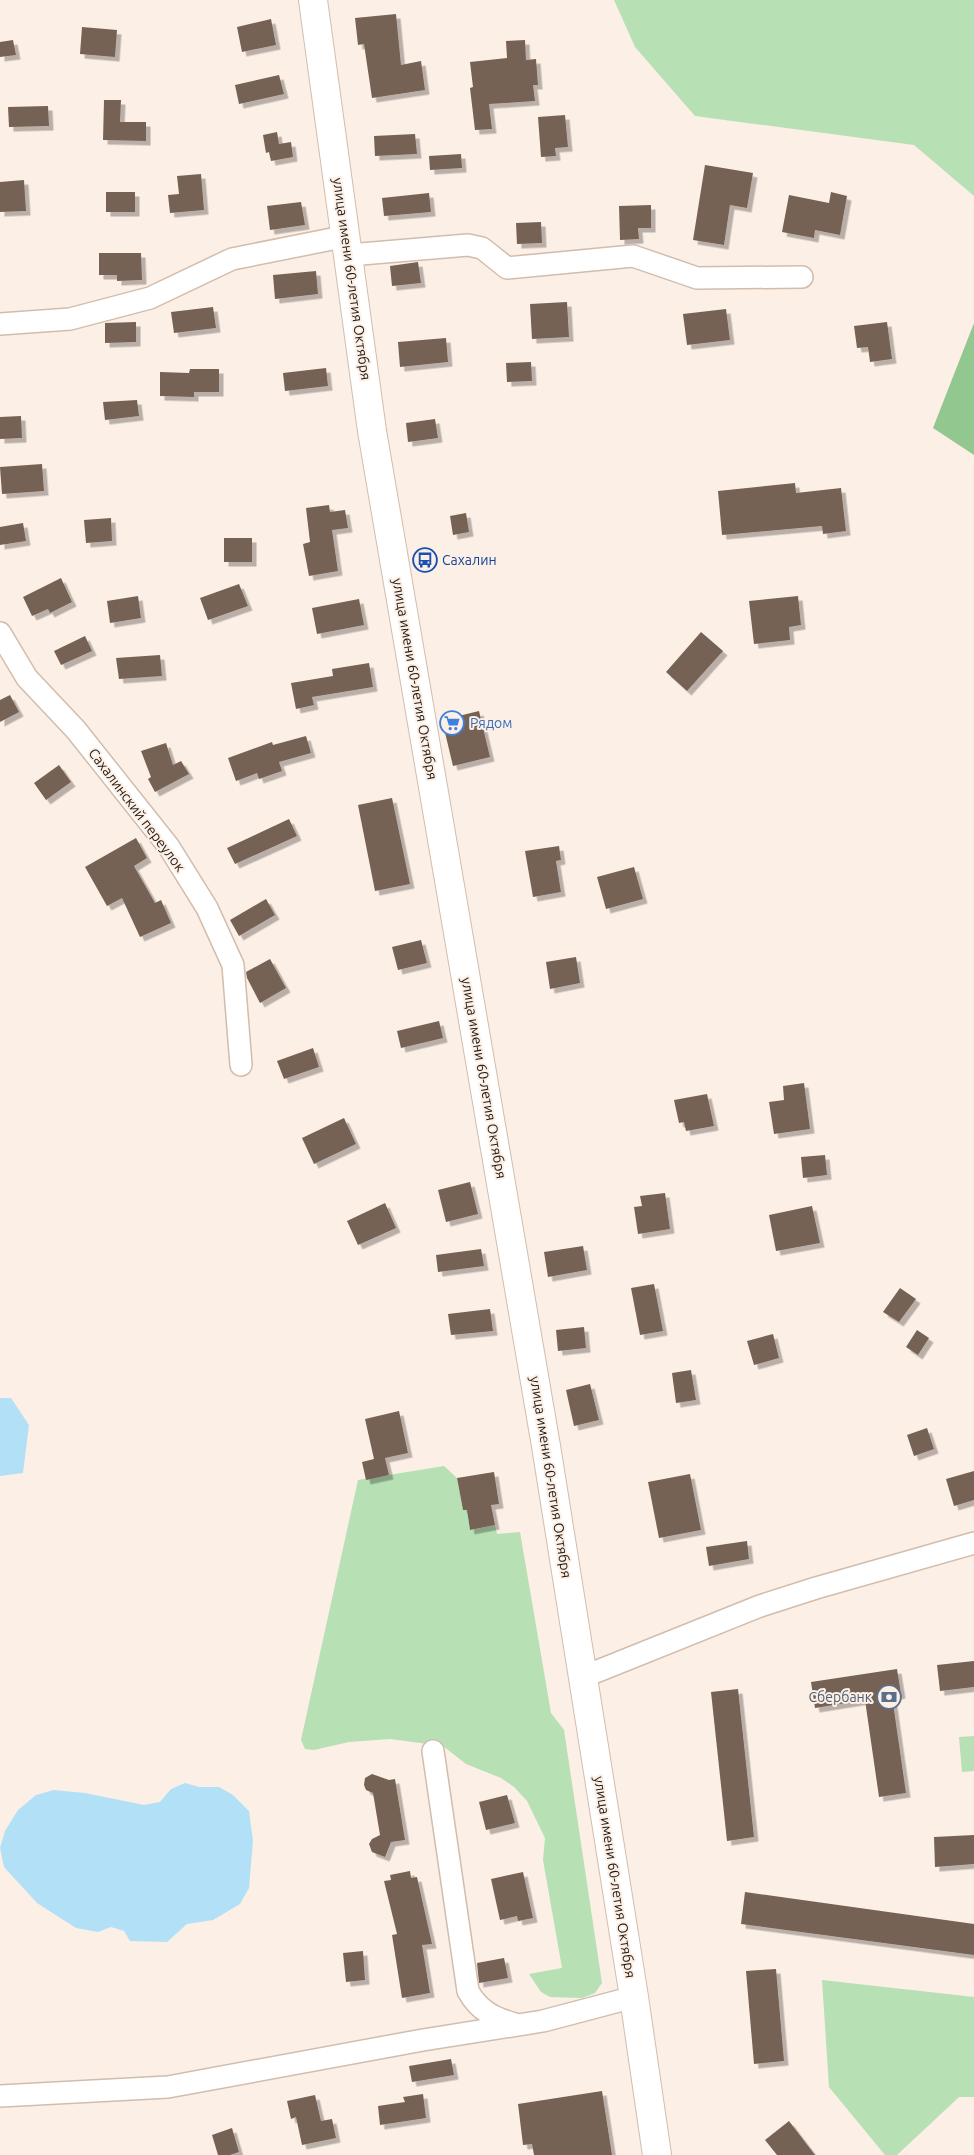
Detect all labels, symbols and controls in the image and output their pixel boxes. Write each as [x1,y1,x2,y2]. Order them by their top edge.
street label: улица имени 60-летия Октября [330,177,374,381]
bus stop icon: Сахалин [412,547,438,573]
place label: Сахалин [442,552,497,568]
street label: улица имени 60-летия Октября [389,577,441,781]
supermarket icon: Рядом [439,710,465,736]
place label: Рядом [470,715,512,731]
street label: Сахалинский переулок [85,745,189,875]
street label: улица имени 60-летия Октября [458,976,510,1180]
street label: улица имени 60-летия Октября [527,1375,575,1579]
bank icon: Сбербанк [876,1684,902,1710]
place label: Сбербанк [809,1689,872,1705]
street label: улица имени 60-летия Октября [591,1775,639,1979]

